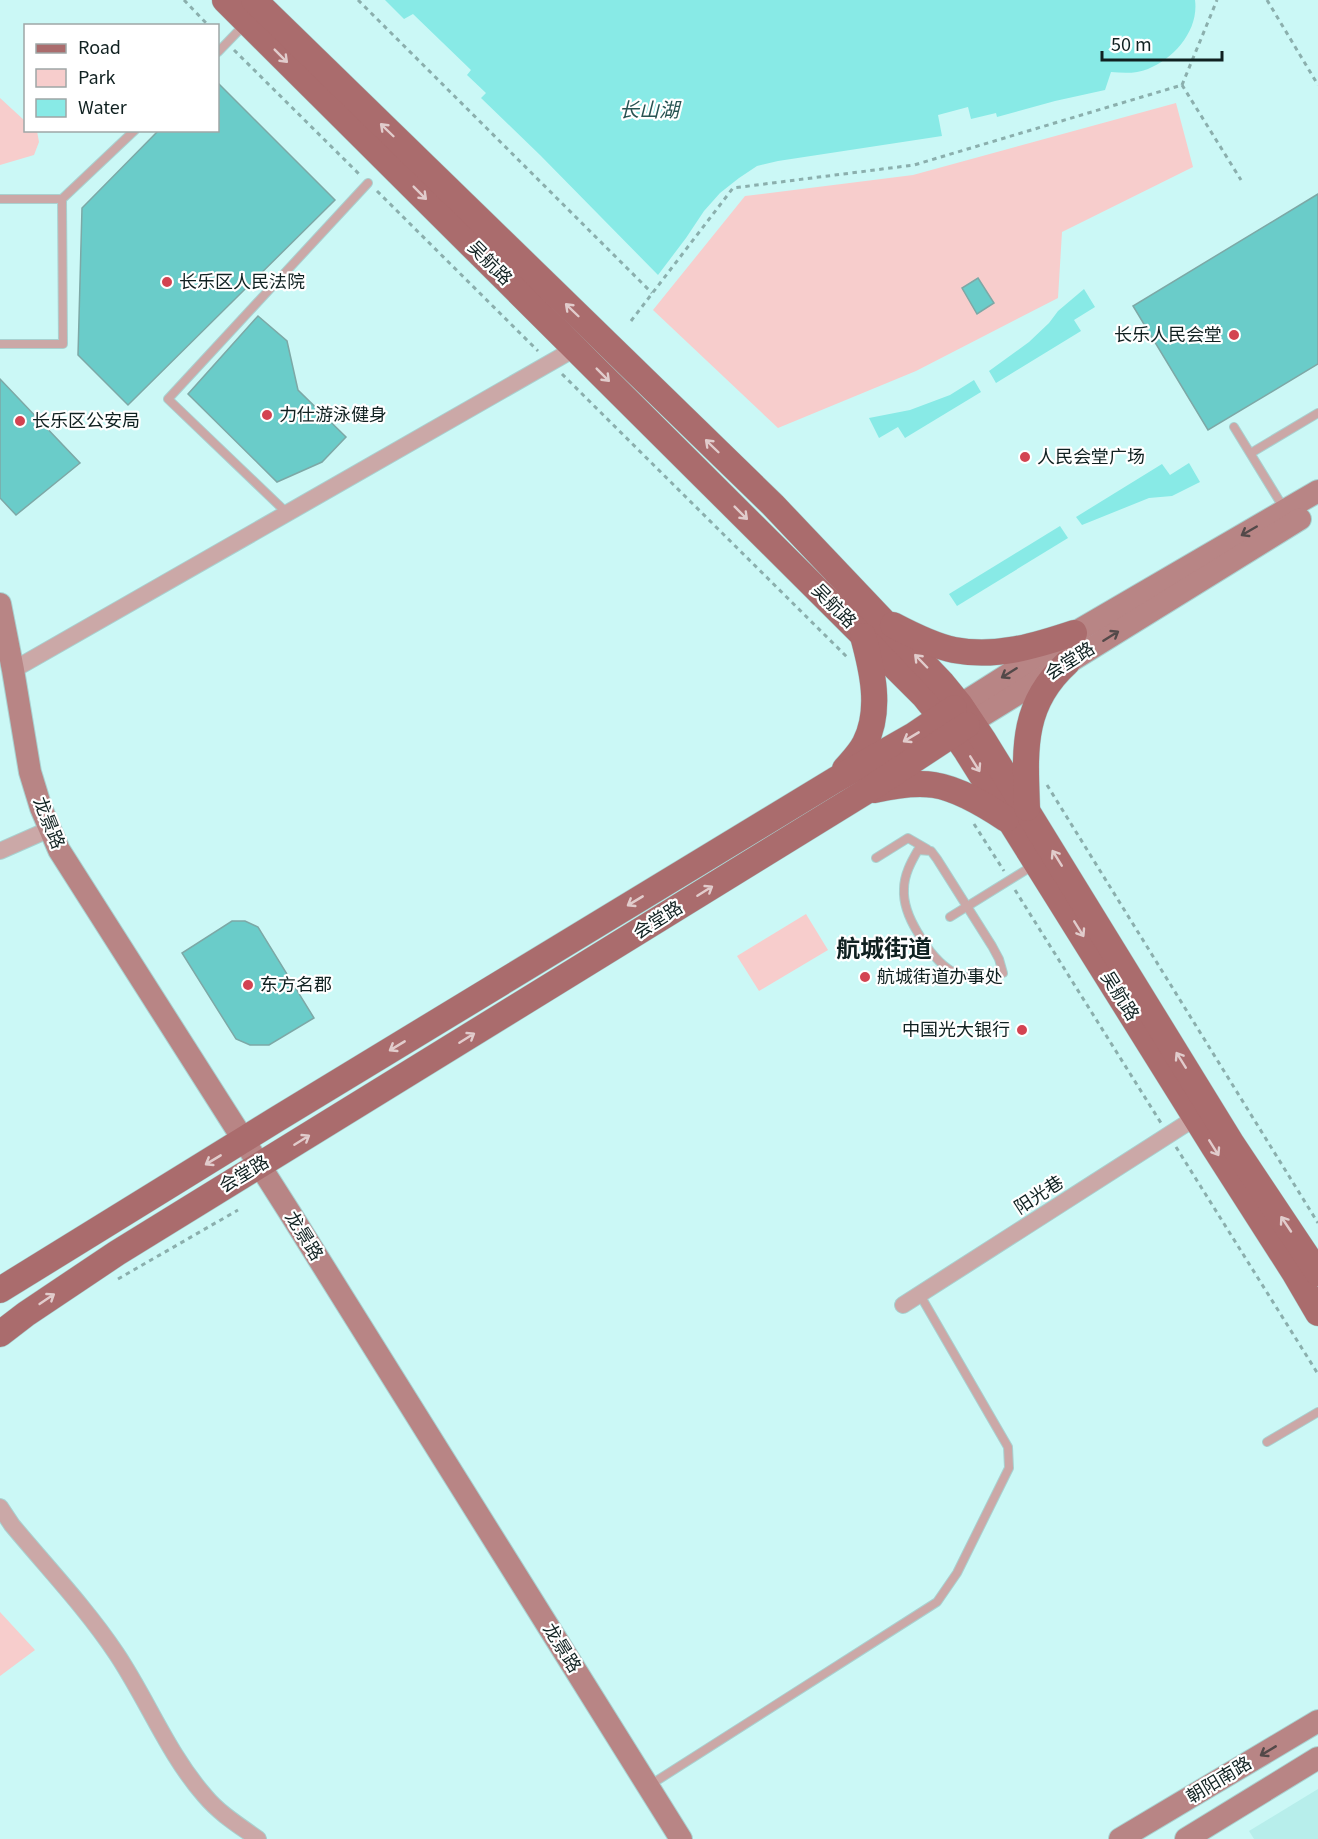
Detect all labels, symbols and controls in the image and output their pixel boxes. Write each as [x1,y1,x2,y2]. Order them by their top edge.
legend [24,24,219,132]
scale bar [1102,24,1222,62]
text: 50 m [1111,30,1152,56]
text: Road [78,33,121,59]
one-way arrow [274,48,289,63]
text: Park [78,63,116,89]
text: Water [78,93,128,119]
water label: 长山湖 [619,94,682,123]
one-way arrow [380,122,395,137]
one-way arrow [412,186,427,201]
street label: 吴航路 [463,233,520,290]
place label: 长乐区人民法院 [179,267,305,293]
marker: 长乐区人民法院 [160,275,174,289]
one-way arrow [565,302,580,317]
place label: 长乐人民会堂 [1114,320,1222,346]
marker: 长乐人民会堂 [1227,328,1241,342]
one-way arrow [595,367,610,382]
place label: 力仕游泳健身 [279,400,387,426]
place label: 长乐区公安局 [32,406,140,432]
marker: 力仕游泳健身 [260,408,274,422]
marker: 长乐区公安局 [13,414,27,428]
one-way arrow [704,438,719,453]
place label: 人民会堂广场 [1037,442,1145,468]
marker: 人民会堂广场 [1018,450,1032,464]
one-way arrow [733,505,748,520]
one-way arrow [1241,525,1258,537]
street label: 吴航路 [807,576,864,633]
one-way arrow [1102,629,1119,641]
street label: 会堂路 [1039,634,1099,685]
one-way arrow [914,653,928,668]
one-way arrow [1001,668,1018,680]
one-way arrow [903,731,920,743]
one-way arrow [969,755,981,772]
street label: 龙景路 [29,792,73,852]
one-way arrow [1050,850,1062,867]
one-way arrow [696,885,713,897]
street label: 会堂路 [627,893,687,944]
one-way arrow [627,896,644,908]
one-way arrow [1073,920,1085,937]
district label: 航城街道 [836,929,932,964]
place label: 航城街道办事处 [877,962,1003,988]
street label: 吴航路 [1096,965,1147,1025]
place label: 东方名郡 [260,970,332,996]
marker: 航城街道办事处 [858,970,872,984]
marker: 东方名郡 [241,978,255,992]
place label: 中国光大银行 [902,1015,1010,1041]
marker: 中国光大银行 [1015,1023,1029,1037]
one-way arrow [459,1031,476,1044]
one-way arrow [389,1041,406,1053]
one-way arrow [1174,1052,1186,1069]
one-way arrow [293,1134,310,1146]
one-way arrow [1208,1140,1221,1157]
street label: 会堂路 [213,1147,273,1197]
one-way arrow [205,1154,222,1166]
street label: 阳光巷 [1008,1168,1068,1219]
street label: 龙景路 [280,1205,331,1265]
one-way arrow [1280,1216,1292,1233]
one-way arrow [39,1293,55,1305]
street label: 龙景路 [538,1617,589,1677]
one-way arrow [1260,1745,1277,1757]
street label: 朝阳南路 [1180,1749,1256,1808]

